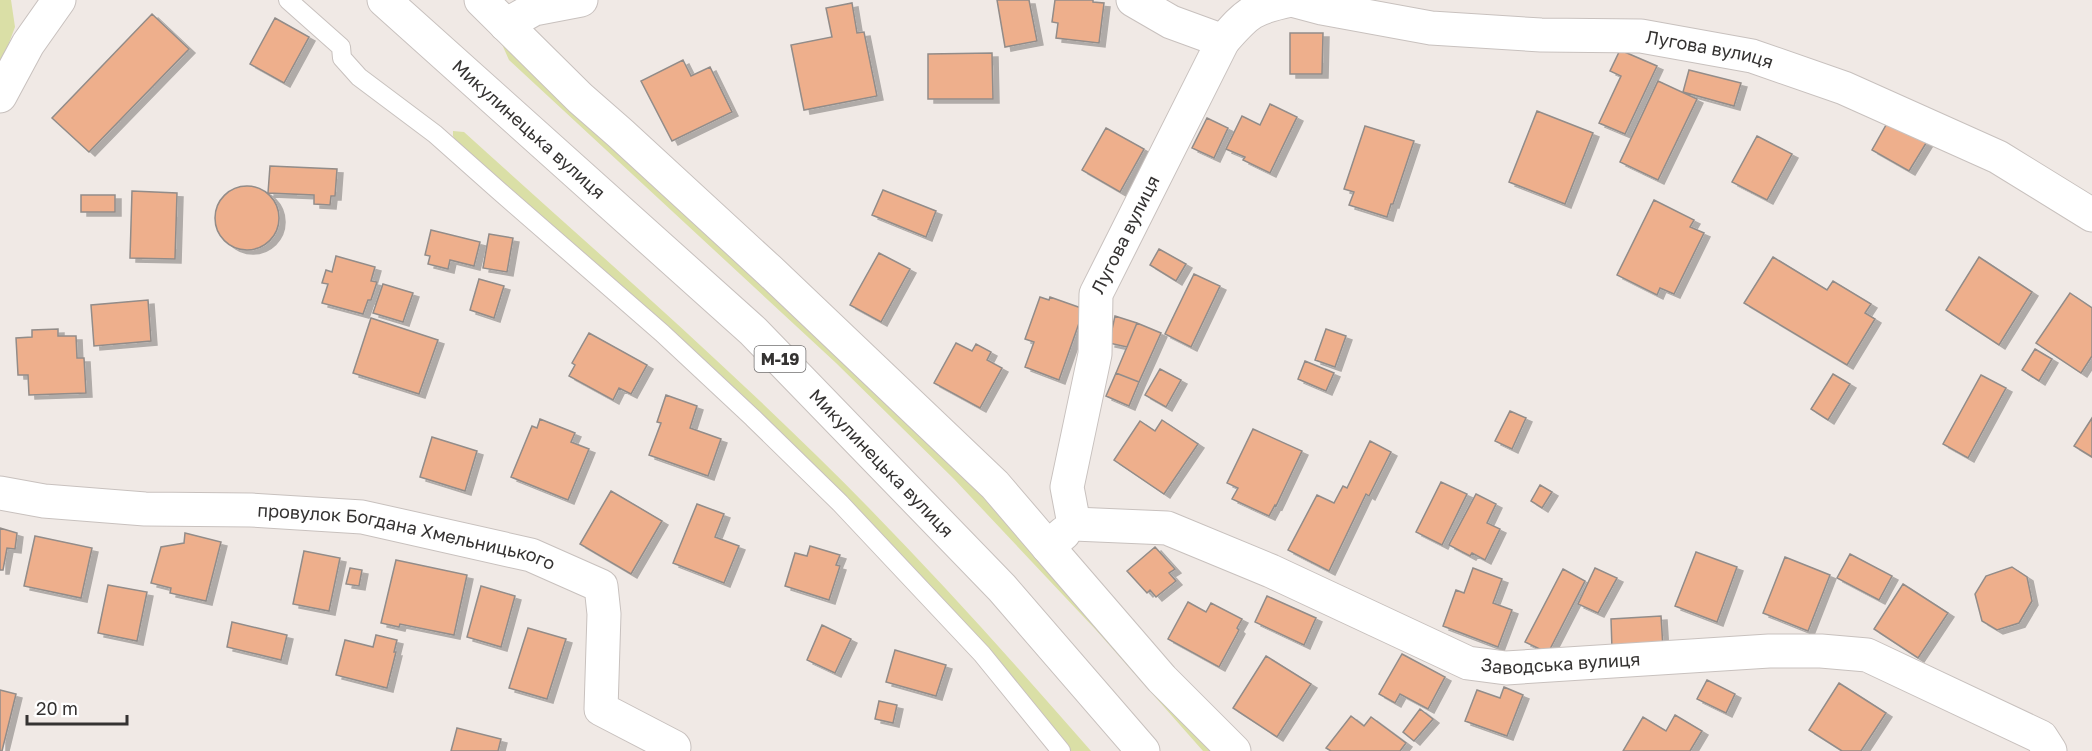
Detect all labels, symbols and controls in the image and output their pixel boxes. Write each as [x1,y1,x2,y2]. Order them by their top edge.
street label: Лугова вулиця [1644,25,1777,73]
street label: Микулинецька вулиця [448,55,610,203]
street label: Лугова вулиця [1086,171,1164,297]
road number: М-19 [754,346,806,372]
street label: Микулинецька вулиця [805,384,959,541]
street label: провулок Богдана Хмельницького [257,498,559,574]
street label: Заводська вулиця [1479,647,1641,678]
scale bar [27,688,128,726]
text: 20 m [36,697,78,719]

